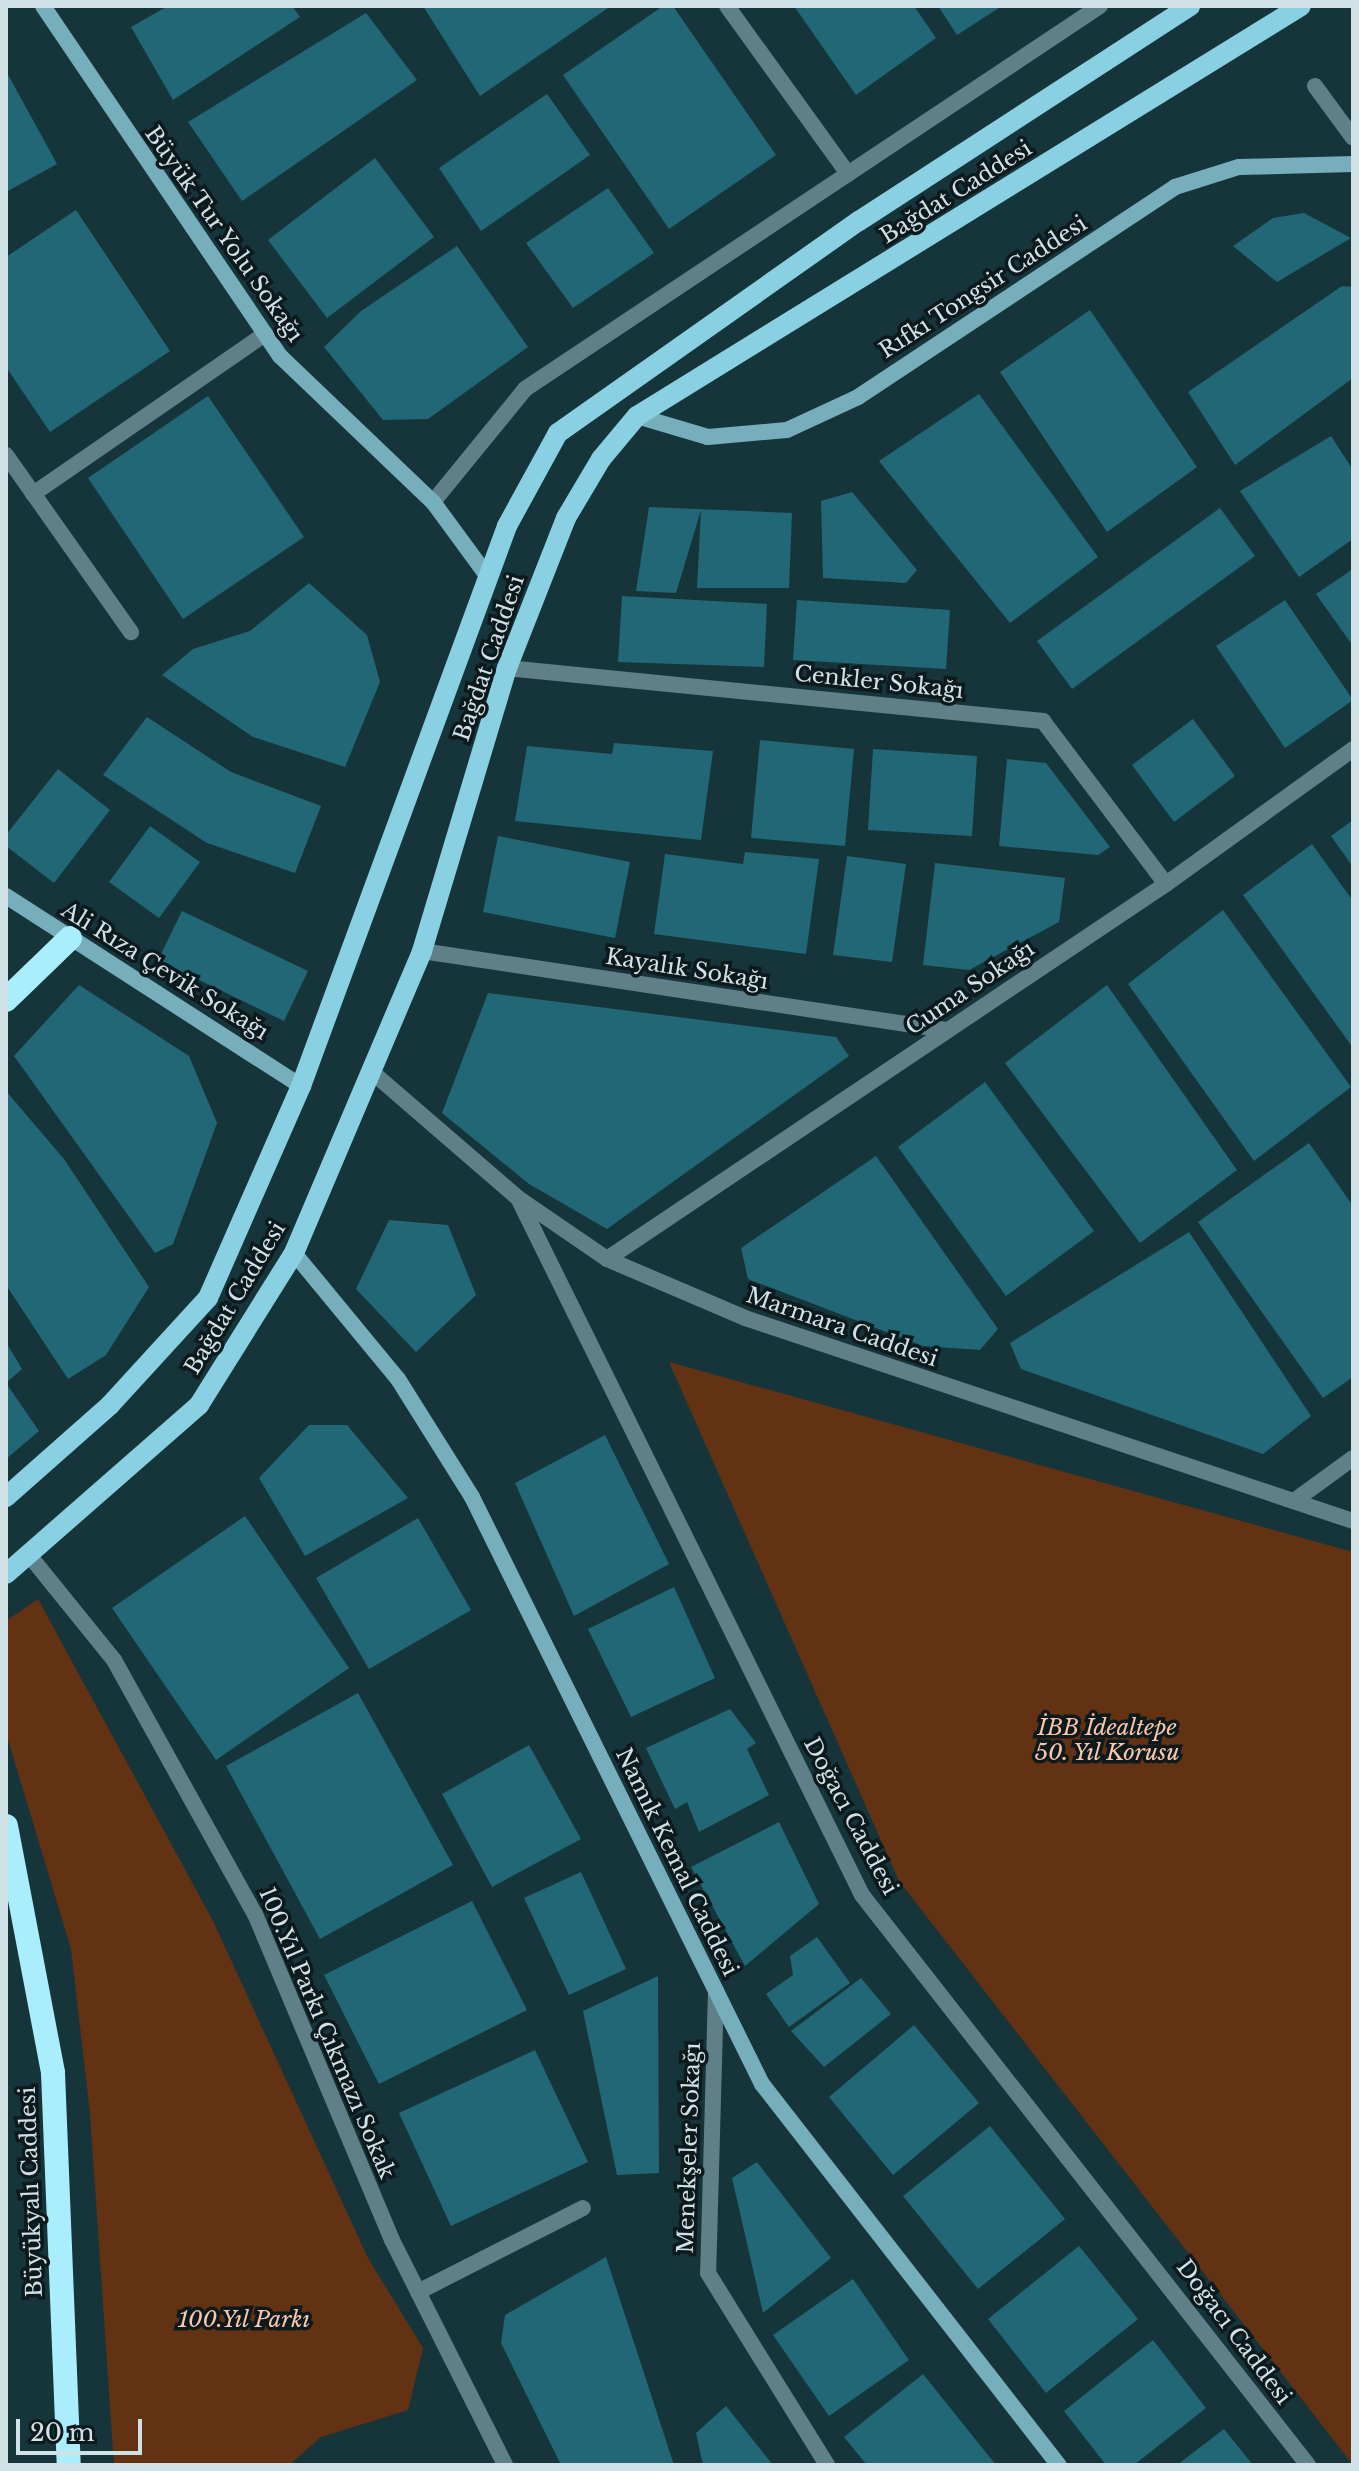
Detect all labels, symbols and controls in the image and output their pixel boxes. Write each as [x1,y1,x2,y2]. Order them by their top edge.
street label: Büyük Tur Yolu Sokağı [139,120,309,348]
street label: Bağdat Caddesi [875,135,1037,249]
street label: Rıfkı Tongsir Caddesi [874,210,1092,364]
street label: Bağdat Caddesi [448,572,530,744]
street label: Cenkler Sokağı [793,660,965,704]
street label: Ali Rıza Çevik Sokağı [57,896,273,1046]
street label: Cuma Sokağı [901,935,1039,1041]
street label: Kayalık Sokağı [604,943,770,995]
street label: Bağdat Caddesi [179,1217,291,1379]
street label: Marmara Caddesi [743,1282,941,1372]
park label: İBB İdealtepe 50. Yıl Korusu [1034,1714,1180,1766]
street label: Doğacı Caddesi [798,1733,904,1899]
street label: Namık Kemal Caddesi [610,1744,744,1980]
street label: 100.Yıl Parkı Çıkmazı Sokak [253,1883,401,2183]
street label: Menekşeler Sokağı [672,2042,706,2254]
street label: Büyükyalı Caddesi [14,2086,48,2298]
street label: Doğacı Caddesi [1171,2254,1297,2410]
park label: 100.Yıl Parkı [178,2307,310,2333]
scale bar [20,2403,146,2453]
text: 20 m [30,2418,95,2447]

